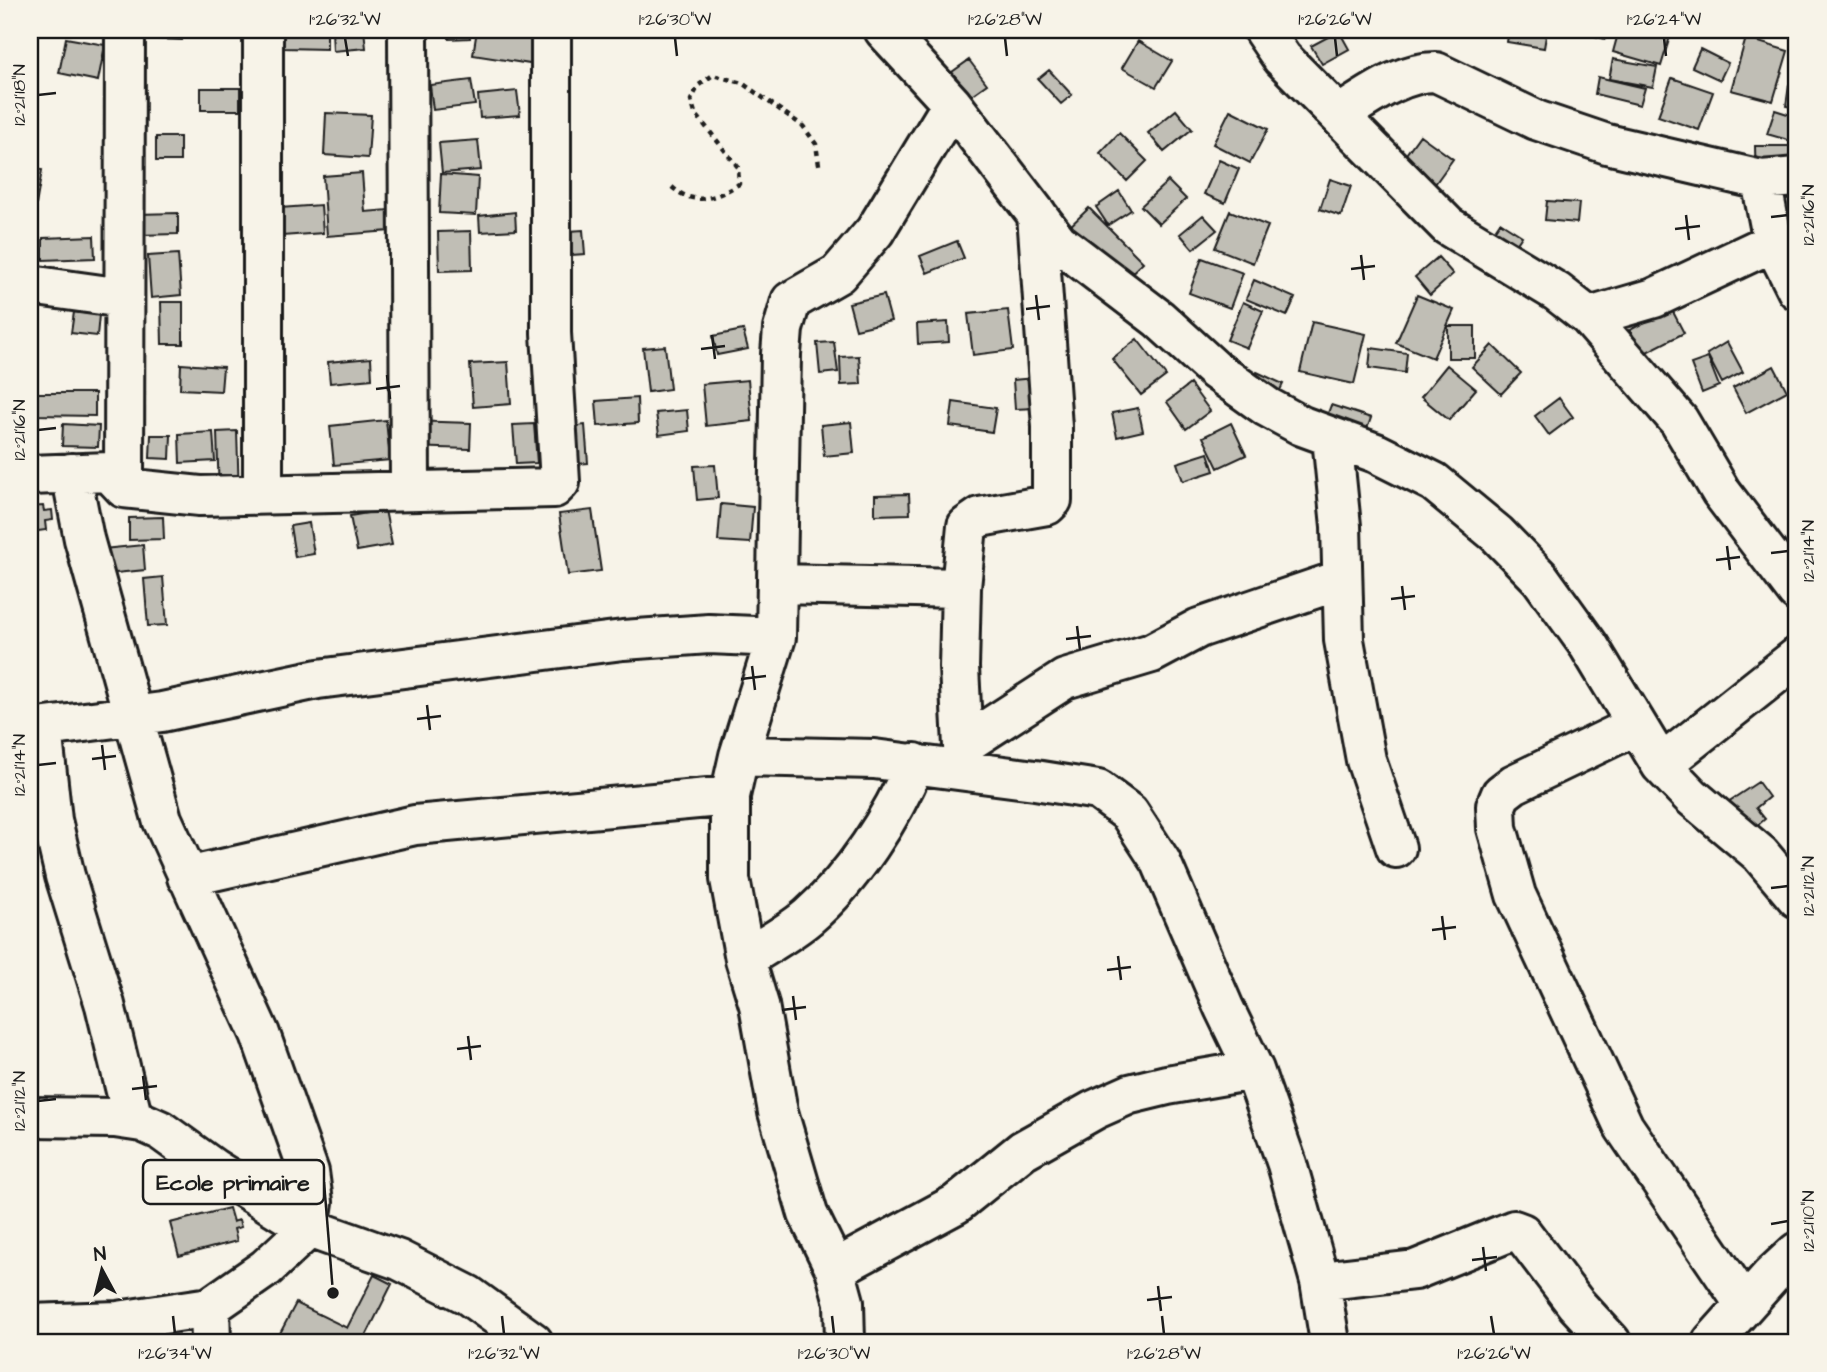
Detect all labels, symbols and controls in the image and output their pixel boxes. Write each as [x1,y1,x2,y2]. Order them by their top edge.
text: 1°26'32"W [309,7,381,32]
text: 1°26'30"W [639,7,711,32]
text: 1°26'28"W [968,7,1042,32]
text: 1°26'26"W [1298,7,1372,32]
text: 1°26'24"W [1627,7,1701,32]
text: 12°21'18"N [7,64,32,126]
text: 12°21'16"N [1796,184,1821,246]
text: 12°21'16"N [7,399,32,461]
text: 12°21'14"N [1796,520,1821,582]
text: 12°21'14"N [7,734,32,796]
text: 12°21'12"N [1796,856,1821,916]
text: 12°21'12"N [7,1071,32,1131]
callout: Ecole primaire [143,1160,324,1204]
text: Ecole primaire [156,1167,310,1199]
text: 12°21'10"N [1796,1190,1821,1252]
north arrow [66,1236,136,1306]
text: N [93,1240,108,1269]
text: 1°26'34"W [138,1341,212,1366]
text: 1°26'32"W [468,1341,540,1366]
text: 1°26'30"W [798,1341,870,1366]
text: 1°26'28"W [1127,1341,1201,1366]
text: 1°26'26"W [1457,1341,1531,1366]

